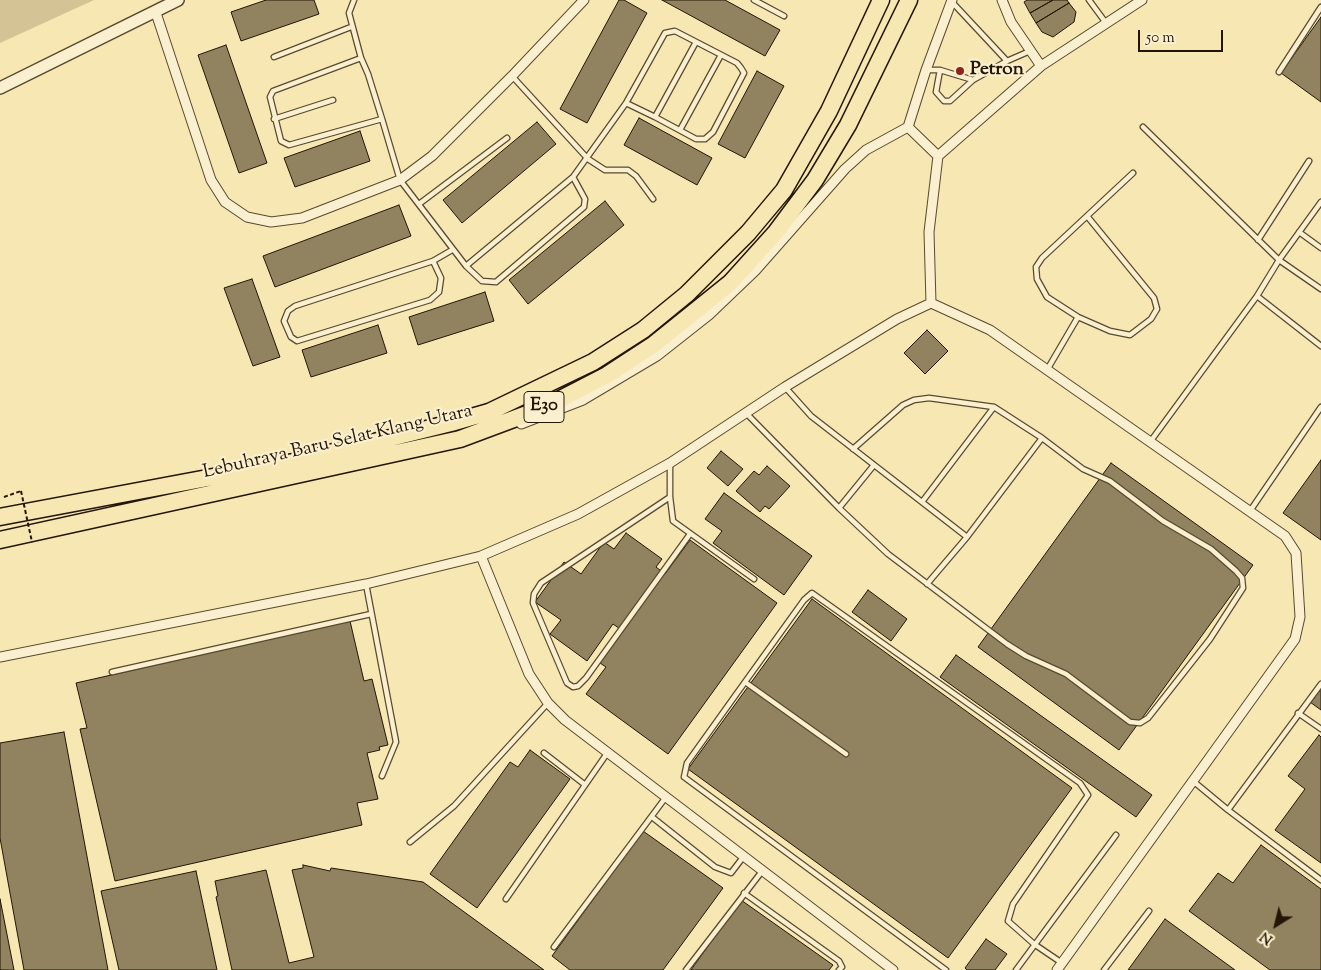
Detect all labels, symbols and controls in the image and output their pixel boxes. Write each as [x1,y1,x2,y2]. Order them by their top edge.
scale bar [1141,20,1226,52]
text: 50 m [1146,28,1175,49]
place label: Petron [970,60,1024,82]
marker: Petron [954,65,966,77]
road number: E30 [524,392,564,422]
street label: Lebuhraya Baru Selat Klang Utara [201,401,475,485]
north arrow [1251,900,1301,950]
text: N [1257,926,1278,949]

